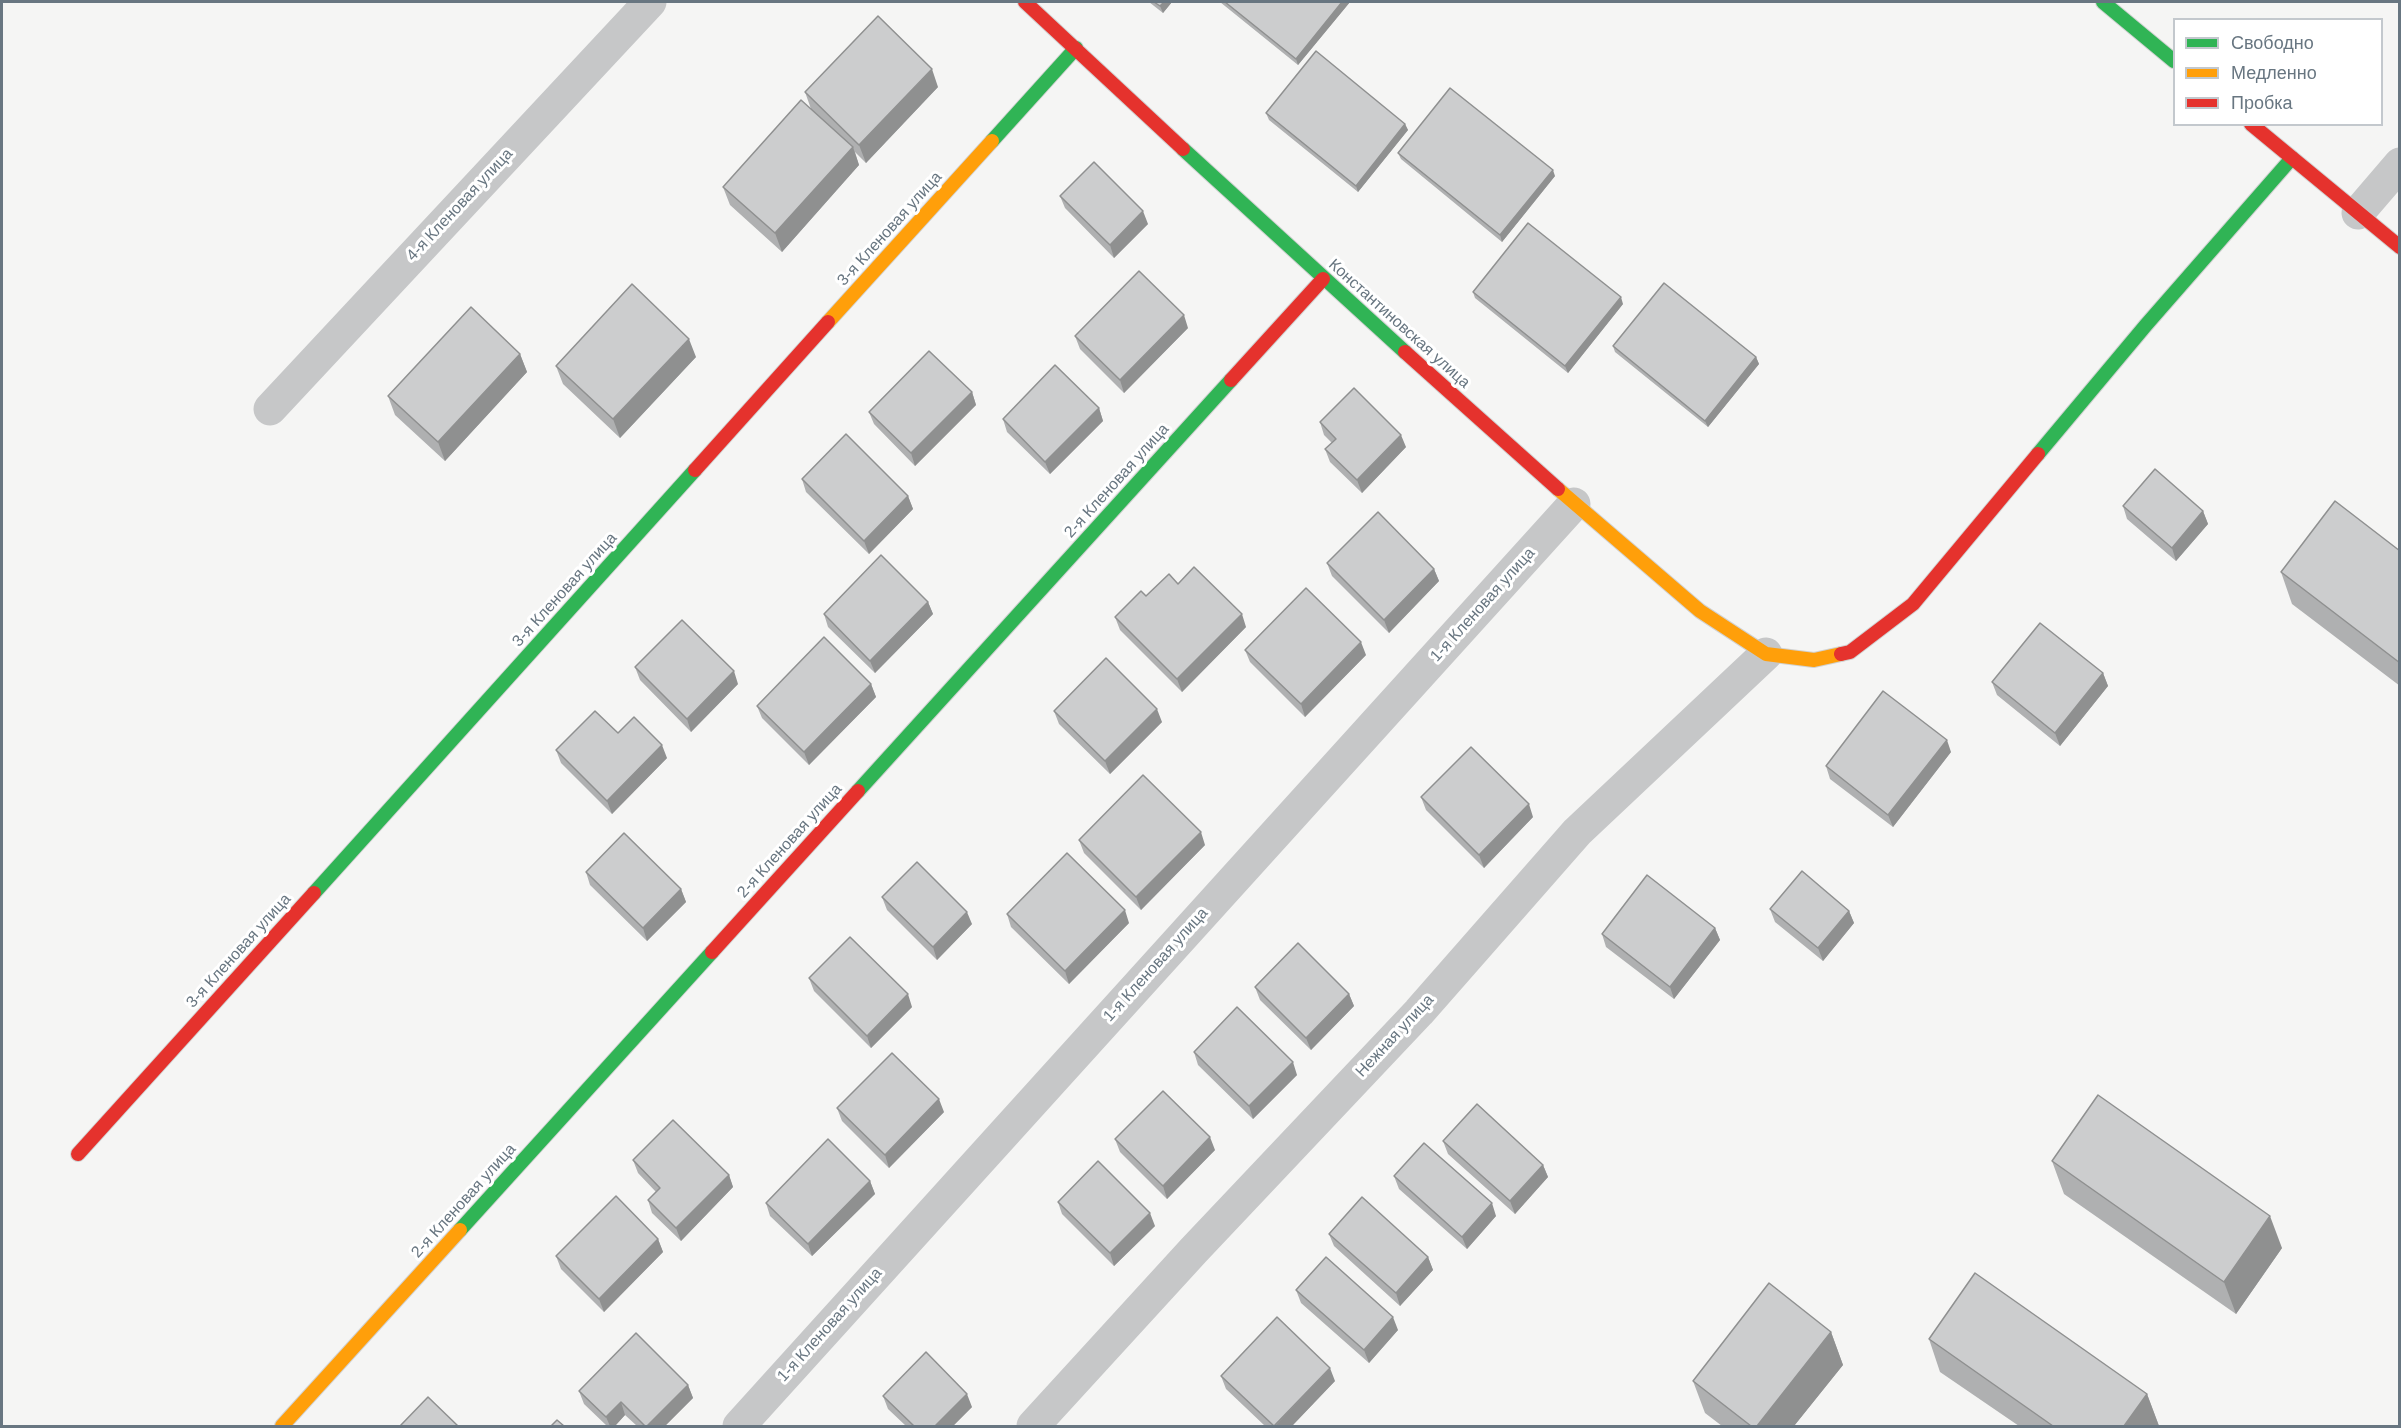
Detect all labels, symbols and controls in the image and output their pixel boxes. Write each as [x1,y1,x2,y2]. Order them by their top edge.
legend [2173,18,2383,126]
text: Свободно [2231,33,2314,53]
text: Медленно [2231,63,2317,83]
text: Пробка [2231,93,2293,113]
street label: 4-я Кленовая улица [403,145,517,265]
street label: 3-я Кленовая улица [834,168,946,290]
street label: Константиновская улица [1324,255,1474,393]
street label: 2-я Кленовая улица [1061,420,1173,542]
street label: 3-я Кленовая улица [509,529,621,651]
street label: 1-я Кленовая улица [1427,544,1539,666]
street label: 2-я Кленовая улица [734,780,846,902]
street label: 3-я Кленовая улица [183,890,295,1012]
street label: 1-я Кленовая улица [1100,904,1212,1026]
street label: Нежная улица [1352,991,1438,1081]
street label: 2-я Кленовая улица [408,1140,520,1262]
street label: 1-я Кленовая улица [774,1264,886,1386]

